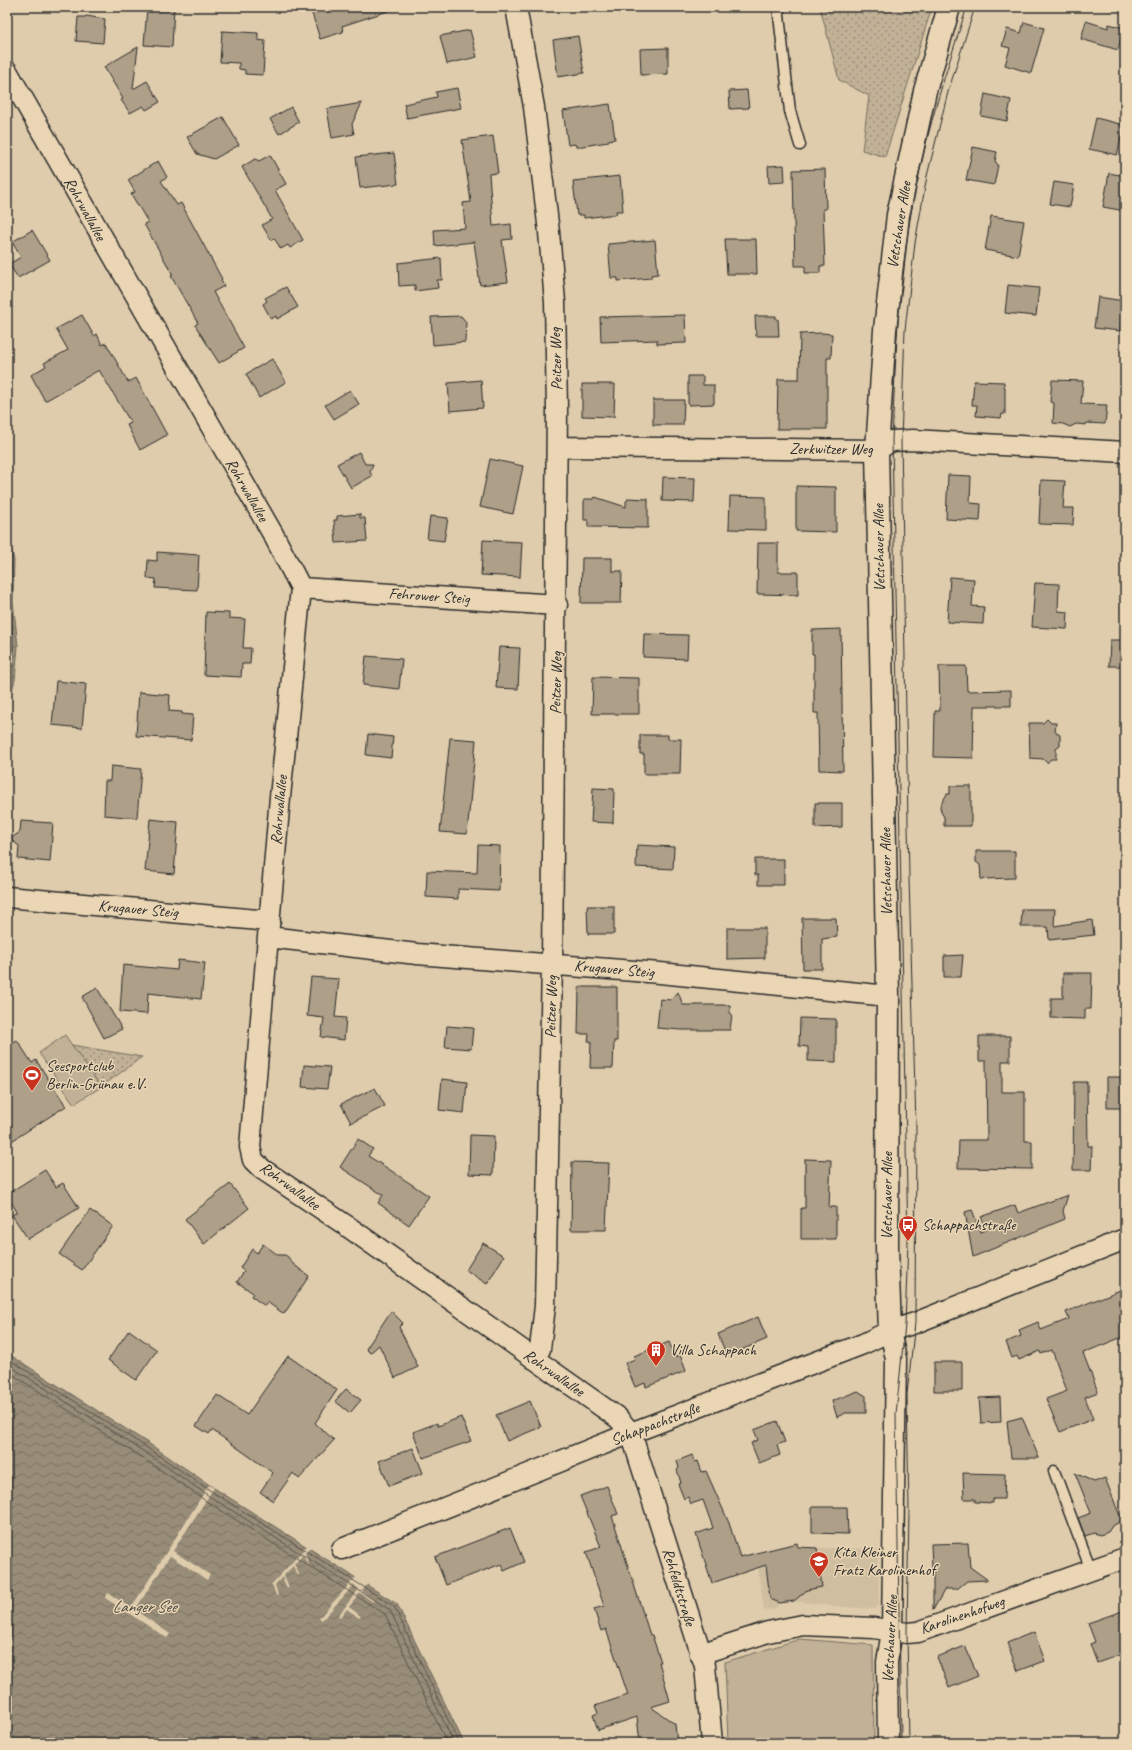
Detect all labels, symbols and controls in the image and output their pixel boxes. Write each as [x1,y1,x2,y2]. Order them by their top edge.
street label: Rohrwallallee [59,174,112,246]
street label: Vetschauer Allee [882,178,916,270]
street label: Peitzer Weg [545,326,567,391]
street label: Zerkwitzer Weg [789,439,874,459]
street label: Rohrwallallee [221,455,274,527]
street label: Vetschauer Allee [868,502,890,592]
street label: Fehrower Steig [388,583,471,609]
street label: Peitzer Weg [545,650,567,715]
street label: Rohrwallallee [266,773,292,846]
street label: Vetschauer Allee [875,826,897,916]
street label: Krugauer Steig [97,896,180,923]
street label: Krugauer Steig [573,956,656,983]
street label: Peitzer Weg [540,974,562,1039]
place label: Seesportclub Berlin-Grünau e.V. [46,1056,147,1094]
sports icon: Seesportclub Berlin-Grünau e.V. [21,1064,43,1092]
street label: Vetschauer Allee [877,1150,897,1240]
street label: Rohrwallallee [256,1157,326,1216]
bus stop icon: Schappachstraße [897,1214,919,1242]
place label: Schappachstraße [922,1215,1017,1235]
building icon: Villa Schappach [645,1339,667,1367]
place label: Villa Schappach [670,1340,757,1360]
street label: Rohrwallallee [520,1345,590,1402]
street label: Schappachstraße [608,1397,704,1450]
place label: Kita Kleiner Fratz Karolinenhof [833,1542,939,1580]
street label: Rehfeldtstraße [658,1546,701,1630]
school or university icon: Kita Kleiner Fratz Karolinenhof [808,1550,830,1578]
street label: Karolinenhofweg [917,1591,1008,1639]
street label: Vetschauer Allee [878,1593,902,1683]
water label: Langer See [112,1596,178,1617]

